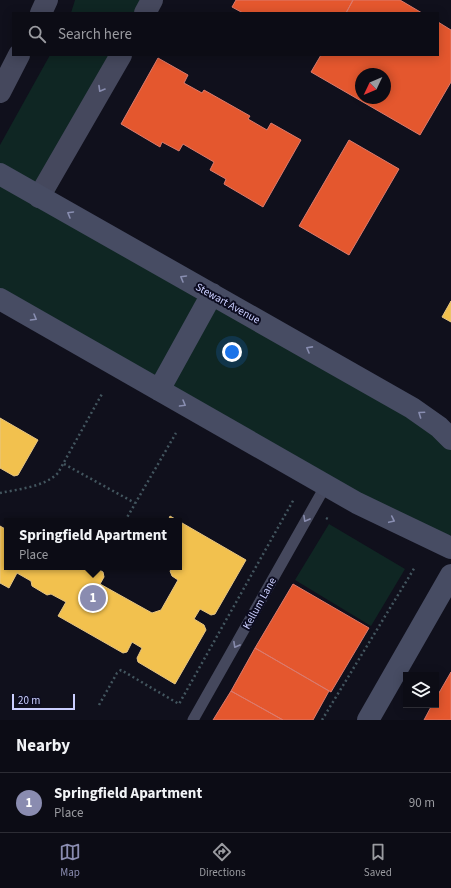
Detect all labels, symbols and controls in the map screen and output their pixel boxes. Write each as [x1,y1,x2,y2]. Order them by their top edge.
search box [12,12,439,56]
icon: search [26,23,48,45]
text: Search here [58,24,132,45]
north arrow [355,68,391,104]
one-way arrow [99,85,106,92]
one-way arrow [67,212,74,219]
one-way arrow [180,276,187,283]
street label: Stewart Avenue [193,280,263,328]
one-way arrow [30,314,37,321]
your location [222,342,242,362]
one-way arrow [306,346,313,354]
one-way arrow [179,399,186,406]
one-way arrow [418,411,425,419]
one-way arrow [304,515,311,522]
one-way arrow [388,515,396,523]
popup [4,518,182,570]
text: Springfield Apartment [19,525,167,546]
text: Place [19,546,48,564]
street label: Kellum Lane [239,574,280,632]
pin: 1 [80,583,106,613]
one-way arrow [233,640,240,648]
map controls [403,672,439,708]
button: layers [403,672,439,708]
scale bar [12,692,75,711]
text: 20 m [18,693,40,708]
text: Nearby [16,734,70,758]
text: Springfield Apartment [54,783,202,804]
text: 1 [26,794,32,812]
text: 90 m [409,794,435,812]
text: Place [54,804,83,822]
tab: Map [59,841,81,880]
tab: Directions [199,841,246,880]
tab: Saved [364,841,392,880]

